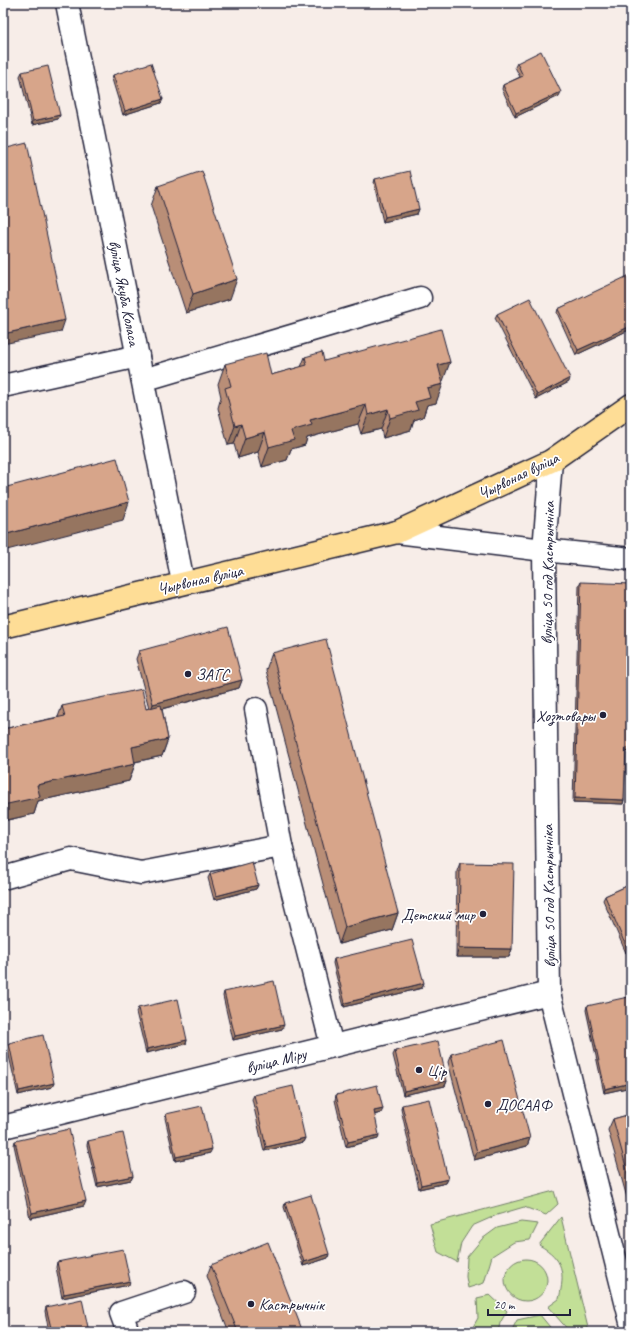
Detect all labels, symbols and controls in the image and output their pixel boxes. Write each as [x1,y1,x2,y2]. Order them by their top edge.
street label: вуліца Якуба Коласа [104,239,144,349]
street label: Чырвоная вуліца [475,447,563,504]
street label: вуліца 50 год Кастрычніка [537,500,559,645]
street label: Чырвоная вуліца [156,560,246,600]
place label: ЗАГС [196,665,231,685]
marker: ЗАГС [183,669,193,679]
place label: Хозтовары [536,706,597,726]
marker: Хозтовары [598,710,608,720]
street label: вуліца 50 год Кастрычніка [538,823,560,968]
place label: Детский мир [401,905,476,925]
marker: Детский мир [478,909,488,919]
street label: вуліца Міру [244,1044,310,1078]
place label: Цір [427,1061,447,1081]
marker: Цір [414,1065,424,1075]
place label: ДОСААФ [496,1095,553,1115]
marker: ДОСААФ [483,1099,493,1109]
scale bar [488,1291,570,1317]
place label: Кастрычнік [259,1295,326,1315]
text: 20 m [494,1297,516,1313]
marker: Кастрычнік [246,1299,256,1309]

